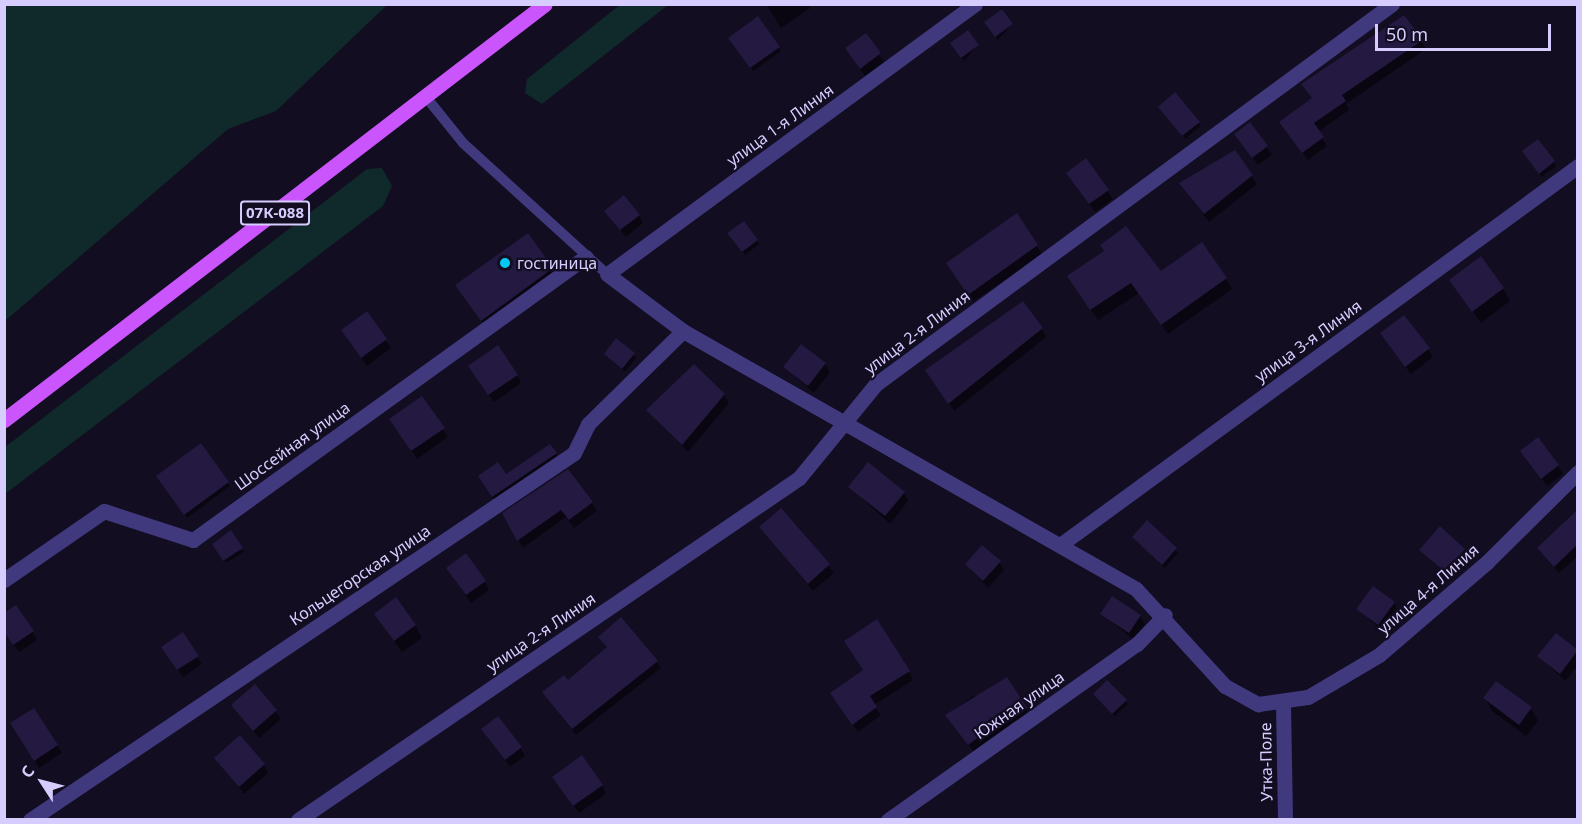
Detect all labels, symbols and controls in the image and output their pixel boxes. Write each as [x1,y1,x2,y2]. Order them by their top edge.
scale bar [1378,12,1554,50]
text: 50 m [1386,22,1428,46]
street label: улица 1-я Линия [723,80,837,170]
road number: 07К-088 [239,201,311,225]
place label: гостиница [517,253,597,273]
marker: гостиница [498,256,512,270]
street label: улица 2-я Линия [860,286,974,378]
street label: улица 3-я Линия [1251,296,1365,386]
street label: Шоссейная улица [231,398,353,494]
street label: Кольцегорская улица [286,521,434,629]
street label: улица 4-я Линия [1374,540,1482,638]
street label: улица 2-я Линия [483,588,599,676]
street label: Южная улица [970,667,1068,743]
street label: Утка-Поле [1256,722,1276,802]
north arrow [12,752,72,812]
text: С [15,761,39,782]

